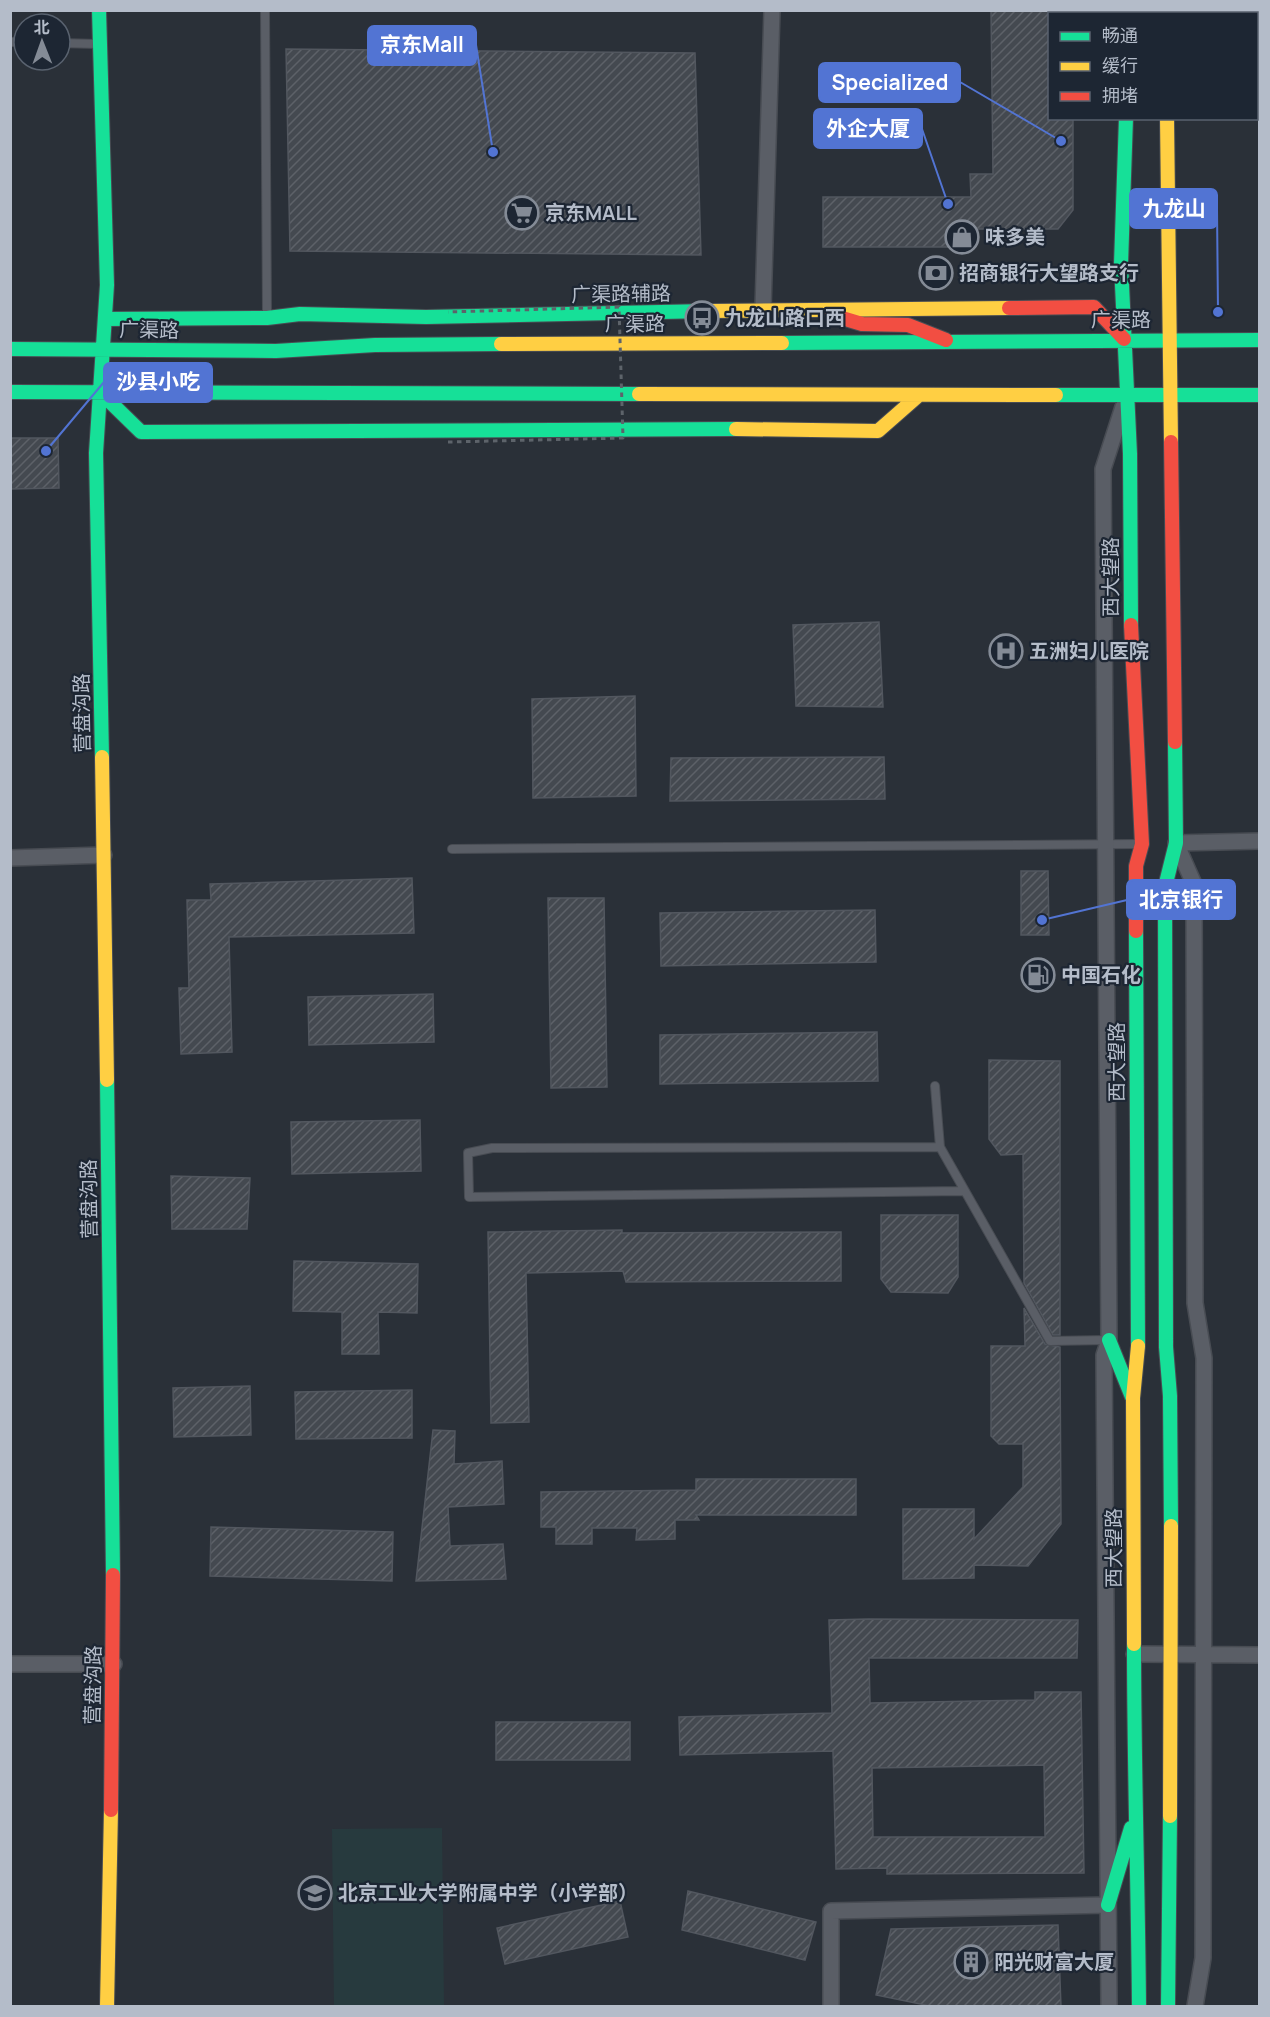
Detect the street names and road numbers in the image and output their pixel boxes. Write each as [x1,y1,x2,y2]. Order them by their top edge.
street label: 广渠路辅路 [571,279,671,308]
street label: 广渠路 [1091,306,1151,333]
street label: 广渠路 [605,310,665,337]
street label: 广渠路 [119,315,179,344]
street label: 西大望路 [1097,537,1124,617]
street label: 营盘沟路 [67,673,96,753]
street label: 西大望路 [1103,1022,1130,1102]
street label: 营盘沟路 [74,1159,103,1239]
street label: 西大望路 [1100,1508,1127,1588]
street label: 营盘沟路 [78,1645,107,1725]

